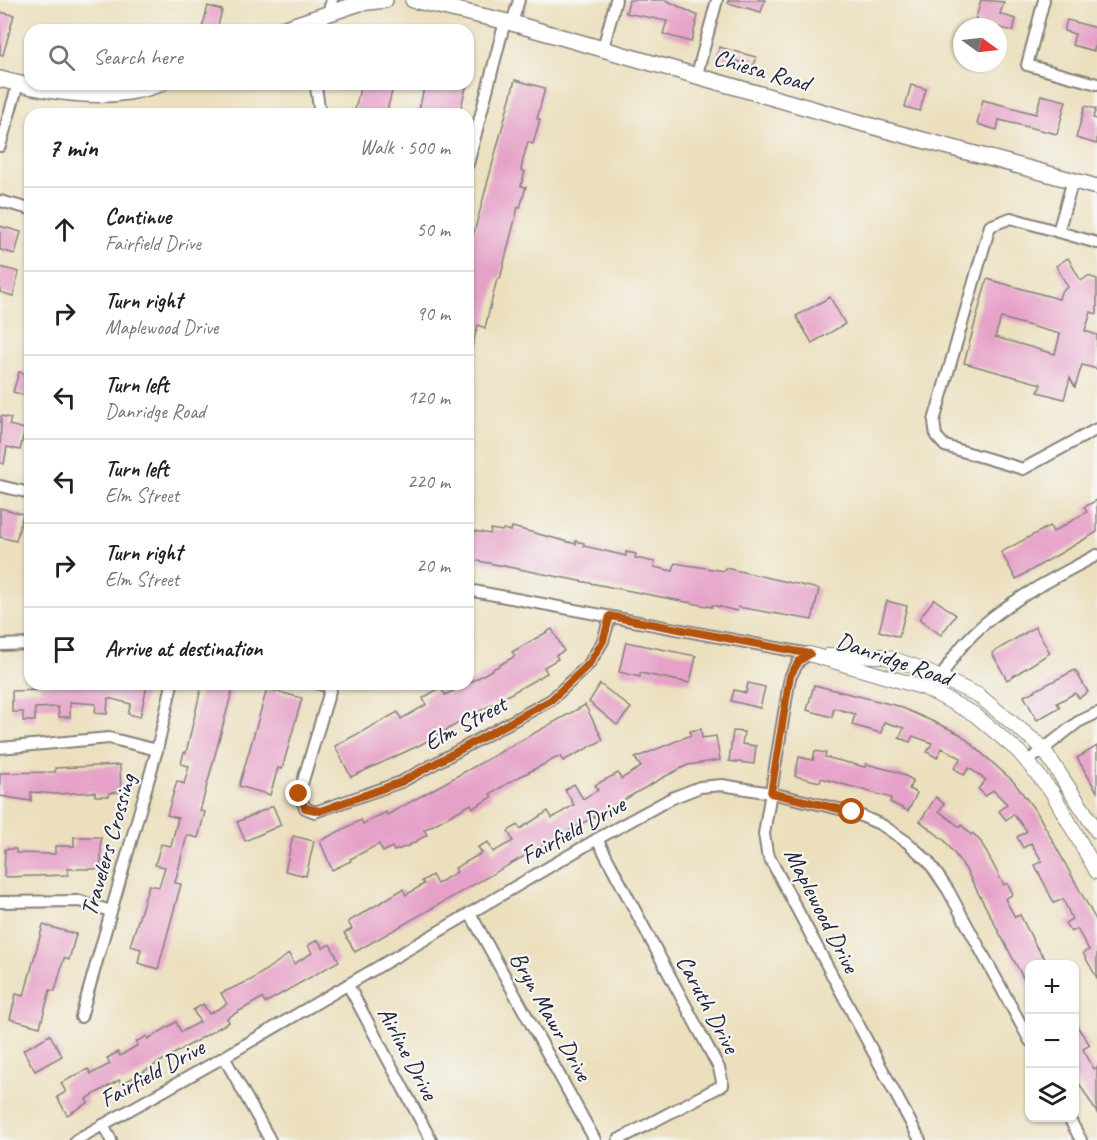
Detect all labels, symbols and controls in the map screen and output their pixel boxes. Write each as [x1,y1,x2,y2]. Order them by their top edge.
north arrow [953,18,1007,72]
search box [24,24,474,90]
icon: search [45,41,78,74]
street label: Chiesa Road [710,42,817,99]
text: Search here [93,43,183,71]
text: 7 min [48,131,98,164]
text: Walk · 500 m [360,135,450,160]
text: Continue [105,203,171,231]
icon: ahead [48,213,81,246]
text: 50 m [416,217,450,242]
text: Fairfield Drive [105,231,201,256]
text: Turn right [105,287,182,315]
icon: right [48,297,81,330]
text: 90 m [416,301,450,326]
text: Maplewood Drive [105,315,218,340]
text: Turn left [105,371,169,399]
icon: left [48,381,81,414]
text: 120 m [407,385,450,410]
text: Danridge Road [105,399,205,424]
text: Turn left [105,455,169,483]
icon: left [48,465,81,498]
text: 220 m [407,469,450,494]
text: Elm Street [105,483,179,508]
text: Turn right [105,539,182,567]
icon: right [48,549,81,582]
text: 20 m [416,553,450,578]
text: Elm Street [105,567,179,592]
street label: Danridge Road [832,625,959,694]
icon: arrive [48,633,81,666]
text: Arrive at destination [105,635,262,663]
street label: Elm Street [419,688,513,757]
street label: Travelers Crossing [73,769,143,920]
route end [285,780,311,806]
street label: Fairfield Drive [515,788,632,871]
route start [838,798,864,824]
street label: Maplewood Drive [778,843,867,979]
street label: Bryn Mawr Drive [503,946,600,1088]
street label: Caruth Drive [670,950,747,1060]
map controls [1025,960,1079,1122]
button: + [1025,960,1079,1014]
street label: Airline Drive [371,1001,446,1107]
button: − [1025,1014,1079,1068]
street label: Fairfield Drive [94,1031,211,1114]
button: layers [1025,1068,1079,1122]

